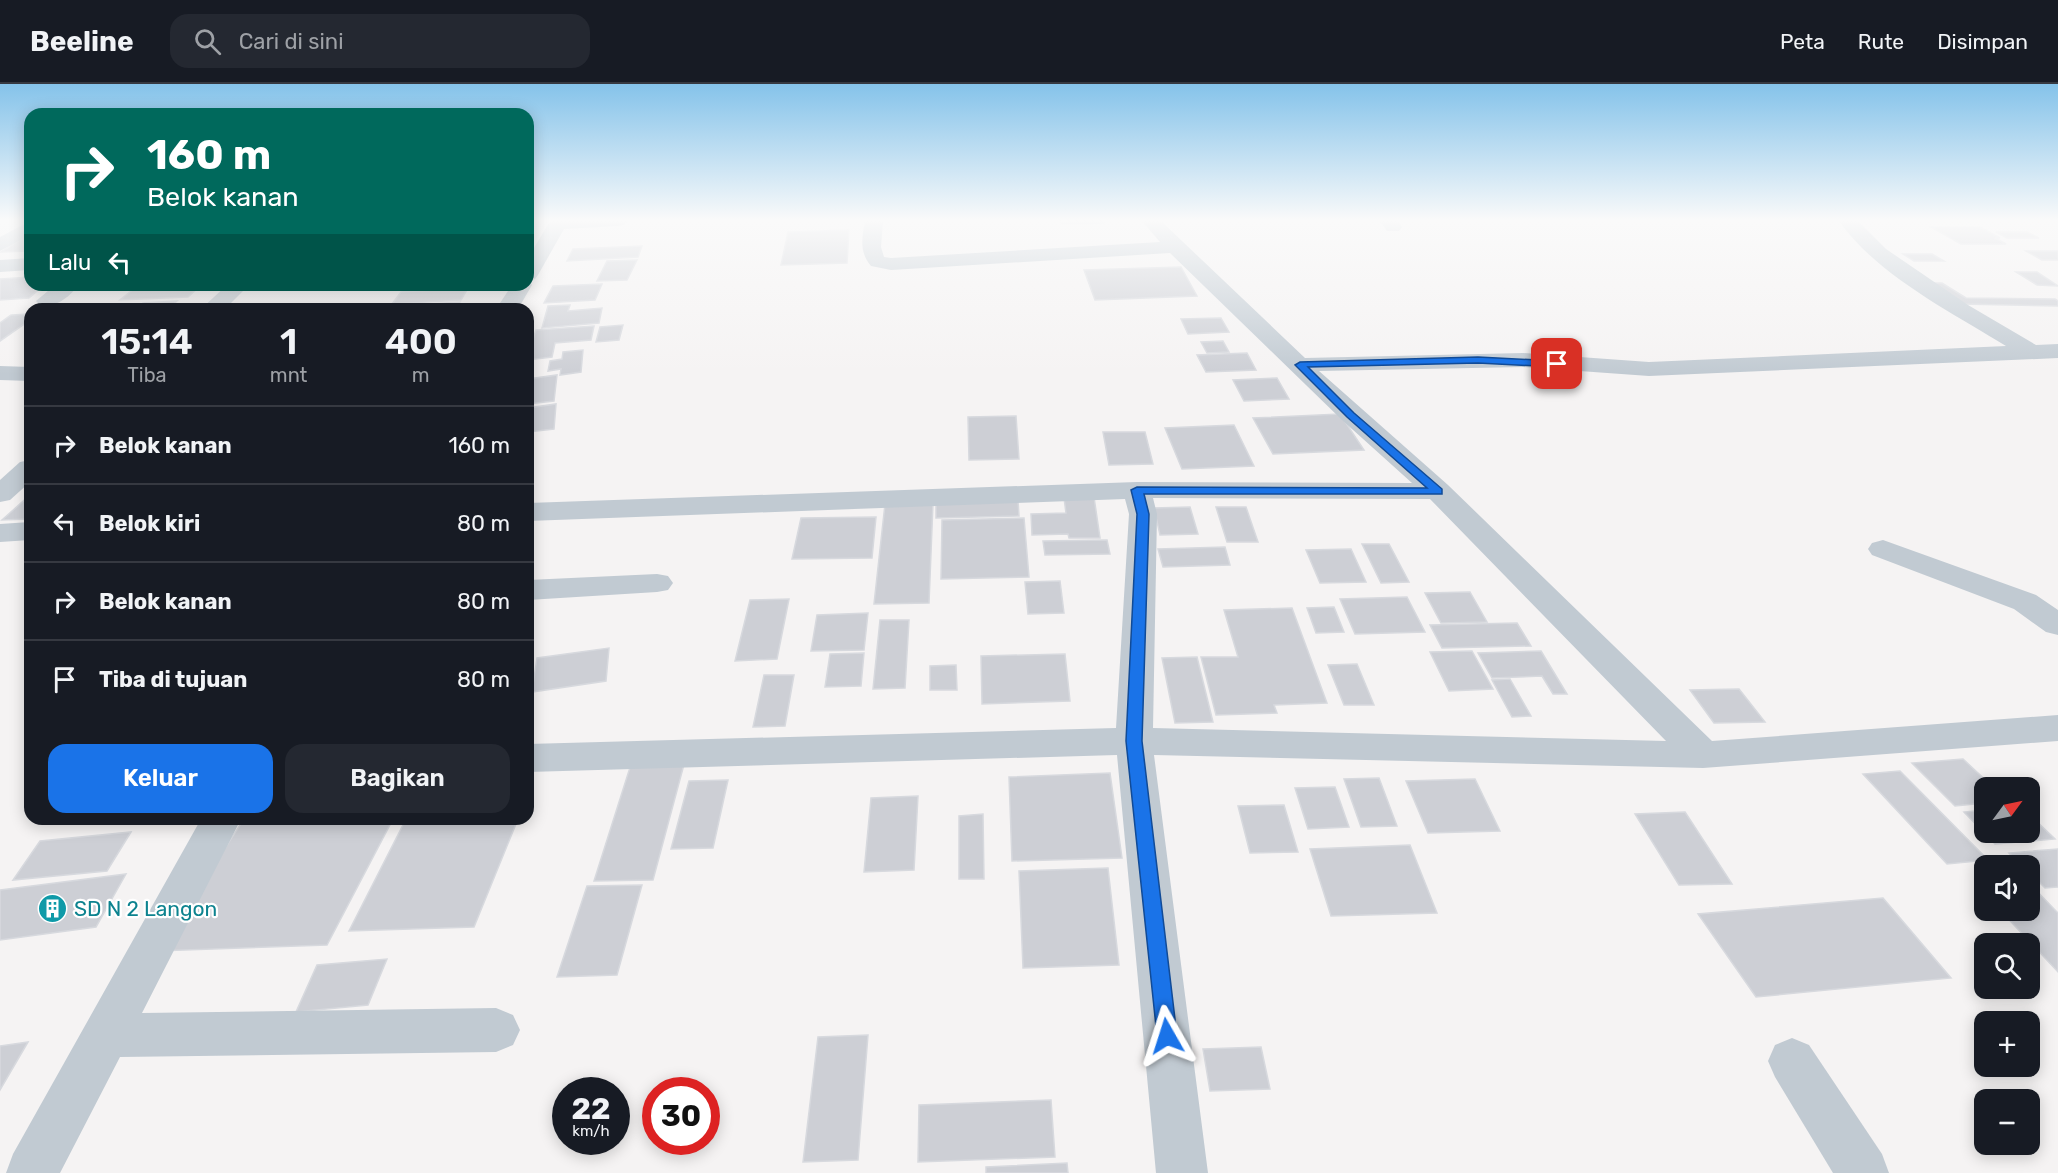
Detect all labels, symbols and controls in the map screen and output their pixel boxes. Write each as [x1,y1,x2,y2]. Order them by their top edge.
search box [170,14,590,68]
text: Beeline [30,25,134,58]
icon: search [191,25,224,58]
text: Cari di sini [239,28,344,55]
text: Peta [1780,29,1825,54]
text: Rute [1858,29,1904,54]
text: Disimpan [1937,29,2028,54]
text: 160 m [147,130,271,180]
icon: right [48,132,126,210]
text: Belok kanan [147,181,299,213]
icon: left [103,246,136,279]
text: Lalu [48,249,91,276]
text: 15:14 [101,320,193,363]
text: 1 [280,320,297,363]
text: 400 [385,320,457,363]
pin [1531,338,1582,389]
icon: arrive [1540,347,1573,380]
text: Tiba [127,363,167,387]
text: mnt [270,363,307,387]
text: m [412,363,430,387]
icon: right [48,429,81,462]
text: Belok kanan [99,432,232,459]
text: 160 m [448,432,510,459]
icon: left [48,507,81,540]
text: Belok kiri [99,510,200,537]
text: 80 m [457,510,510,537]
icon: right [48,585,81,618]
text: Belok kanan [99,588,232,615]
text: 80 m [457,588,510,615]
icon: arrive [48,663,81,696]
text: Tiba di tujuan [99,666,247,693]
text: 80 m [457,666,510,693]
button: Keluar [48,744,273,813]
button: Bagikan [285,744,510,813]
north arrow [1974,777,2040,843]
map controls [1974,777,2040,1155]
button: sound [1974,855,2040,921]
building icon: SD N 2 Langon [37,893,69,925]
place label: SD N 2 Langon [74,896,217,921]
button: search [1974,933,2040,999]
position arrow [1135,1004,1199,1068]
button: + [1974,1011,2040,1077]
speed limit sign: 30 [642,1077,720,1155]
button: − [1974,1089,2040,1155]
text: 22 [572,1091,611,1127]
text: km/h [572,1122,610,1140]

